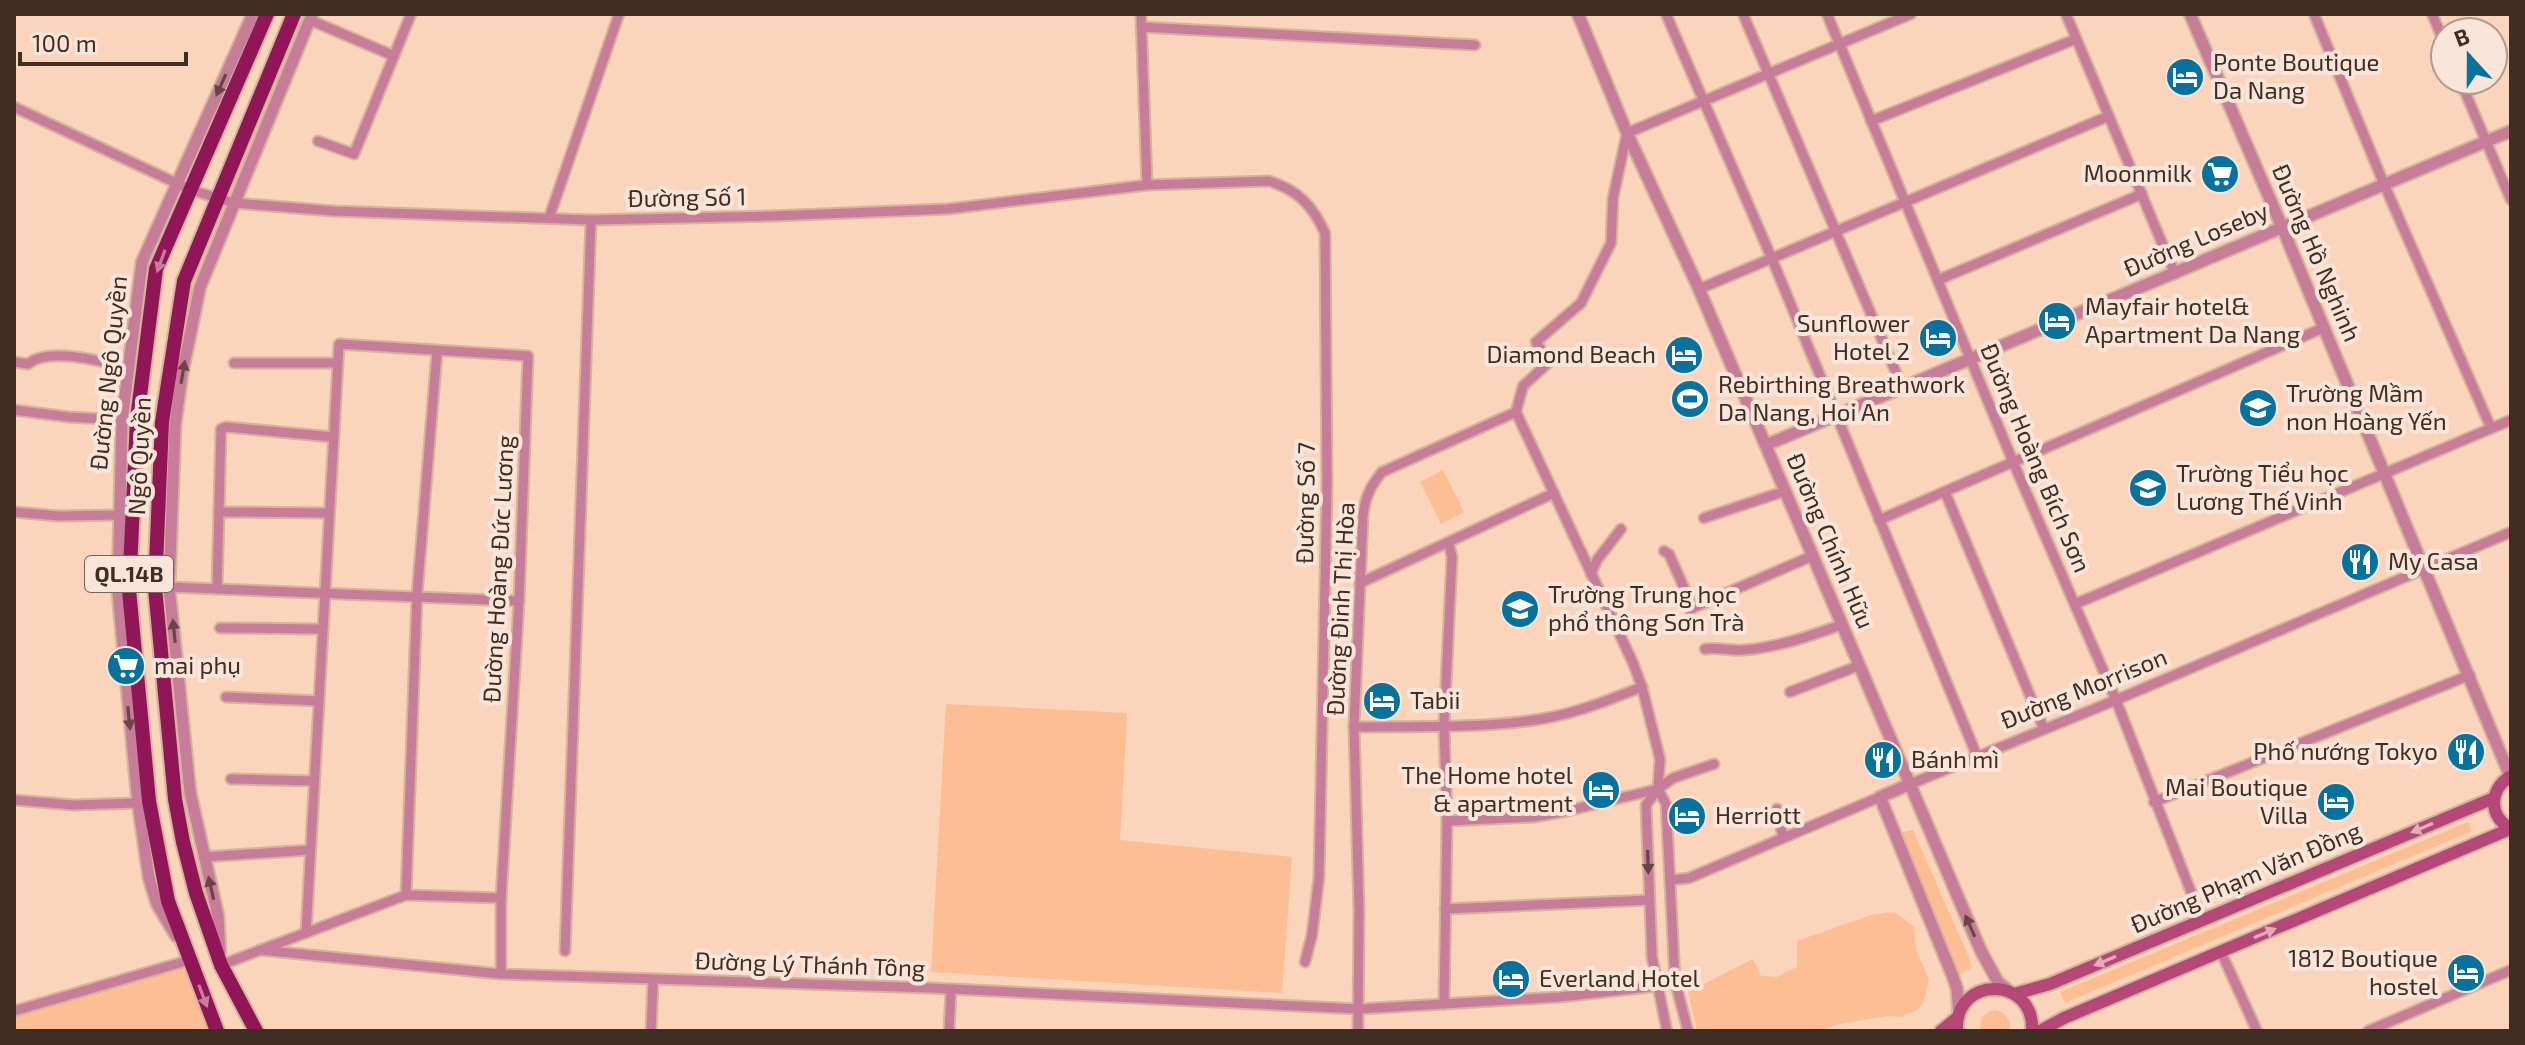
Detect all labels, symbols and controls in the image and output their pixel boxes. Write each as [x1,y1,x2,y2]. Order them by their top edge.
scale bar [20,16,186,66]
north arrow [2429,16,2509,96]
text: B [2450,22,2473,51]
text: 100 m [32,28,97,57]
place label: Ponte Boutique Da Nang [2213,47,2380,104]
hotel icon: Ponte Boutique Da Nang [2164,56,2206,98]
one-way arrow [214,74,228,97]
supermarket icon: Moonmilk [2199,153,2241,195]
place label: Moonmilk [2083,158,2192,187]
street label: Đường Hồ Nghinh [2267,159,2368,346]
street label: Đường Số 1 [627,181,747,212]
street label: Đường Loseby [2119,195,2272,282]
one-way arrow [154,249,166,273]
street label: Đường Ngô Quyền [83,274,132,471]
place label: Mayfair hotel& Apartment Da Nang [2085,291,2300,348]
hotel icon: Mayfair hotel& Apartment Da Nang [2036,300,2078,342]
place label: Sunflower Hotel 2 [1797,308,1910,365]
hotel icon: Sunflower Hotel 2 [1917,317,1959,359]
hotel icon: Diamond Beach [1663,334,1705,376]
place label: Diamond Beach [1487,339,1656,368]
street label: Đường Hoàng Bích Sơn [1975,339,2098,576]
one-way arrow [177,359,189,384]
place label: Rebirthing Breathwork Da Nang, Hoi An [1718,369,1965,426]
sports icon: Rebirthing Breathwork Da Nang, Hoi An [1669,378,1711,420]
place label: Trường Mầm non Hoàng Yến [2286,378,2447,435]
school or university icon: Trường Mầm non Hoàng Yến [2237,387,2279,429]
street label: Ngô Quyền [121,396,156,516]
street label: Đường Hoàng Đức Lương [476,434,519,703]
street label: Đường Số 7 [1289,442,1320,564]
street label: Đường Chính Hữu [1781,448,1881,633]
place label: Trường Tiểu học Lương Thế Vinh [2176,458,2349,515]
school or university icon: Trường Tiểu học Lương Thế Vinh [2127,467,2169,509]
street label: Đường Đinh Thị Hòa [1319,501,1360,716]
restaurant icon: My Casa [2339,541,2381,583]
place label: My Casa [2388,546,2479,575]
road number: QL.14B [85,556,173,592]
place label: Trường Trung học phổ thông Sơn Trà [1548,579,1744,636]
school or university icon: Trường Trung học phổ thông Sơn Trà [1499,588,1541,630]
one-way arrow [167,618,180,643]
street label: Đường Morrison [1996,641,2171,734]
supermarket icon: mai phụ [105,645,147,687]
place label: mai phụ [154,650,241,679]
hotel icon: Tabii [1361,680,1403,722]
place label: Tabii [1410,685,1460,714]
one-way arrow [123,706,136,731]
restaurant icon: Phố nướng Tokyo [2445,731,2487,773]
place label: Phố nướng Tokyo [2253,736,2438,765]
restaurant icon: Bánh mì [1862,739,1904,781]
place label: Bánh mì [1911,744,1999,773]
place label: The Home hotel & apartment [1401,760,1573,817]
hotel icon: The Home hotel & apartment [1580,769,1622,811]
place label: Mai Boutique Villa [2165,772,2308,829]
hotel icon: Mai Boutique Villa [2315,781,2357,823]
hotel icon: Herriott [1666,795,1708,837]
place label: Herriott [1715,800,1801,829]
street label: Đường Phạm Văn Đồng [2126,815,2365,938]
one-way arrow [2410,822,2434,835]
one-way arrow [1642,850,1655,875]
one-way arrow [204,875,217,900]
one-way arrow [1963,914,1976,938]
one-way arrow [2253,927,2277,940]
place label: 1812 Boutique hostel [2288,943,2438,1000]
street label: Đường Lý Thánh Tông [694,945,926,982]
hotel icon: 1812 Boutique hostel [2445,952,2487,994]
one-way arrow [2093,955,2116,968]
hotel icon: Everland Hotel [1490,958,1532,1000]
place label: Everland Hotel [1539,963,1700,992]
one-way arrow [197,984,210,1008]

